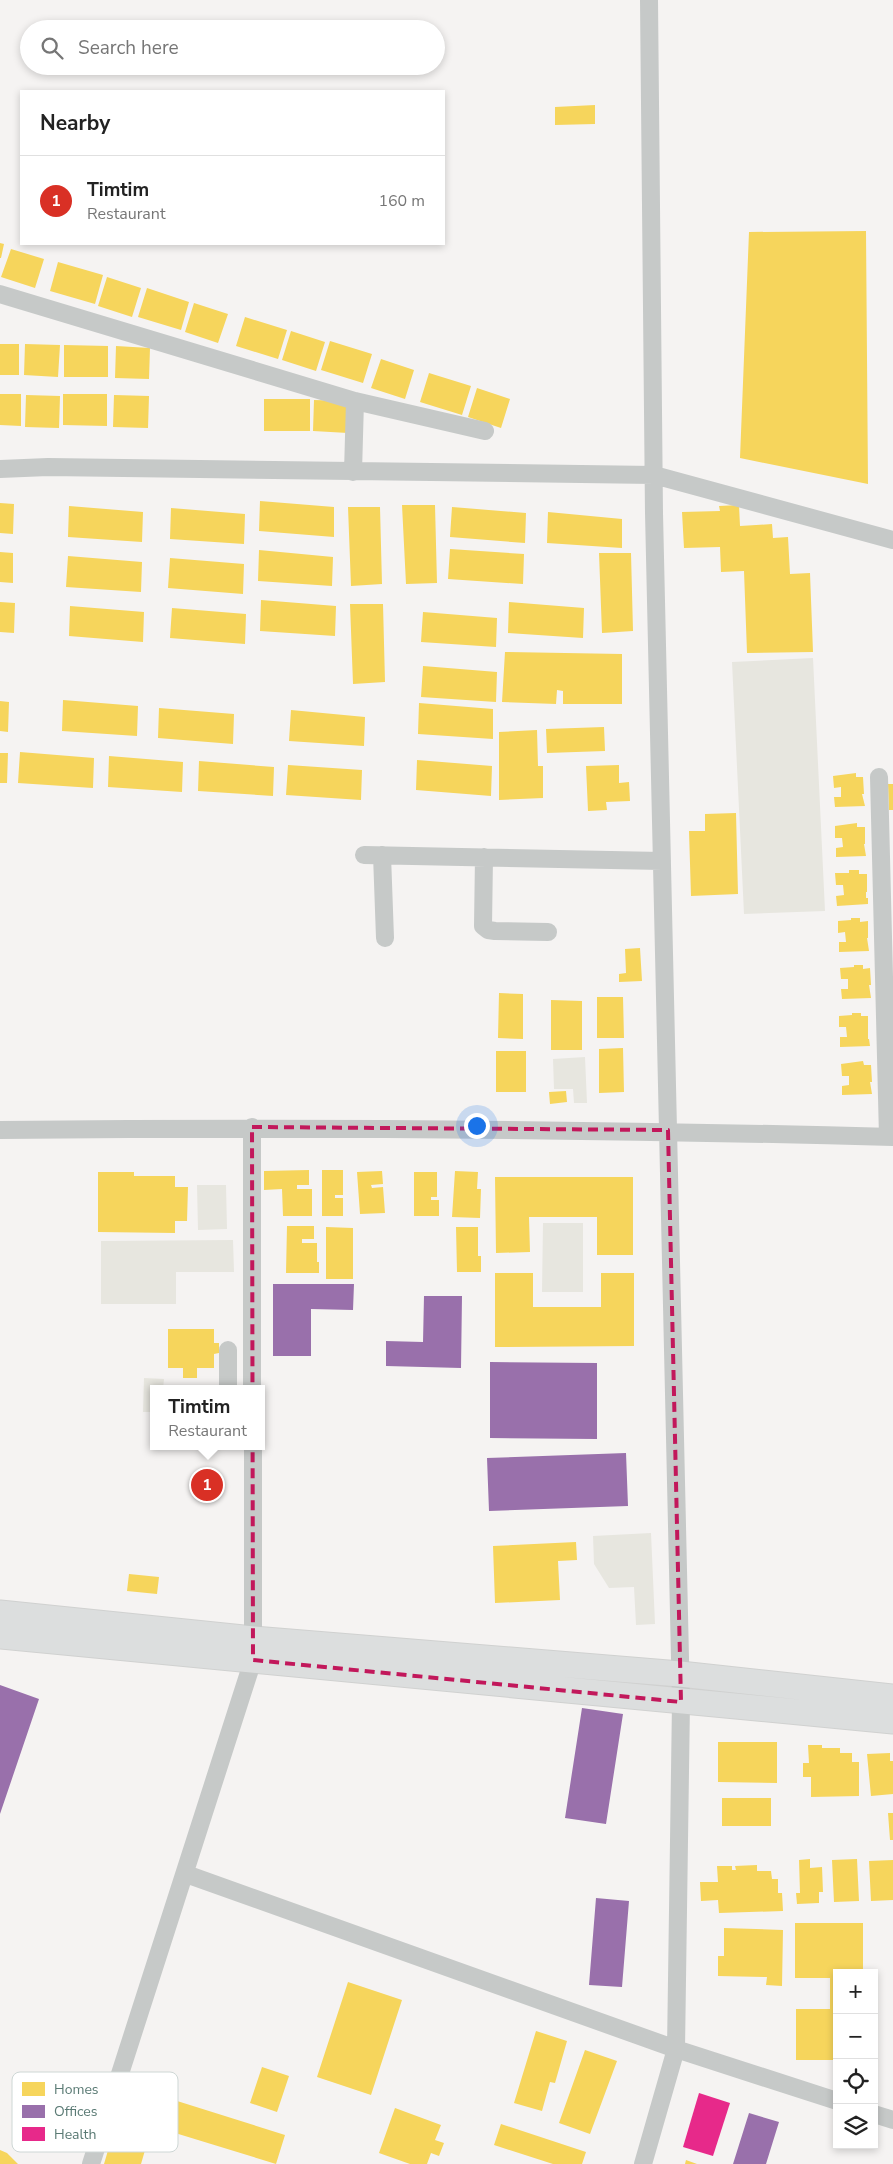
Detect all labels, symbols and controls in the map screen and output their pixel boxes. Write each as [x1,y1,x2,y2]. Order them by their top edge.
search box [20,20,445,75]
icon: search [38,34,66,62]
text: Search here [78,35,179,61]
text: Nearby [40,109,110,137]
text: Timtim [87,177,149,203]
text: 1 [51,190,61,212]
text: 160 m [378,190,425,212]
text: Restaurant [87,203,166,225]
your location [464,1113,490,1139]
popup [150,1385,265,1450]
text: Timtim [168,1394,230,1420]
text: Restaurant [168,1420,247,1442]
pin: 1 [191,1466,223,1504]
map controls [833,1969,878,2149]
button: + [833,1969,878,2014]
button: − [833,2014,878,2059]
button: locate [833,2059,878,2104]
legend [12,2072,178,2152]
text: Homes [54,2080,99,2099]
text: Offices [54,2102,98,2121]
button: layers [833,2104,878,2149]
text: Health [54,2125,96,2144]

